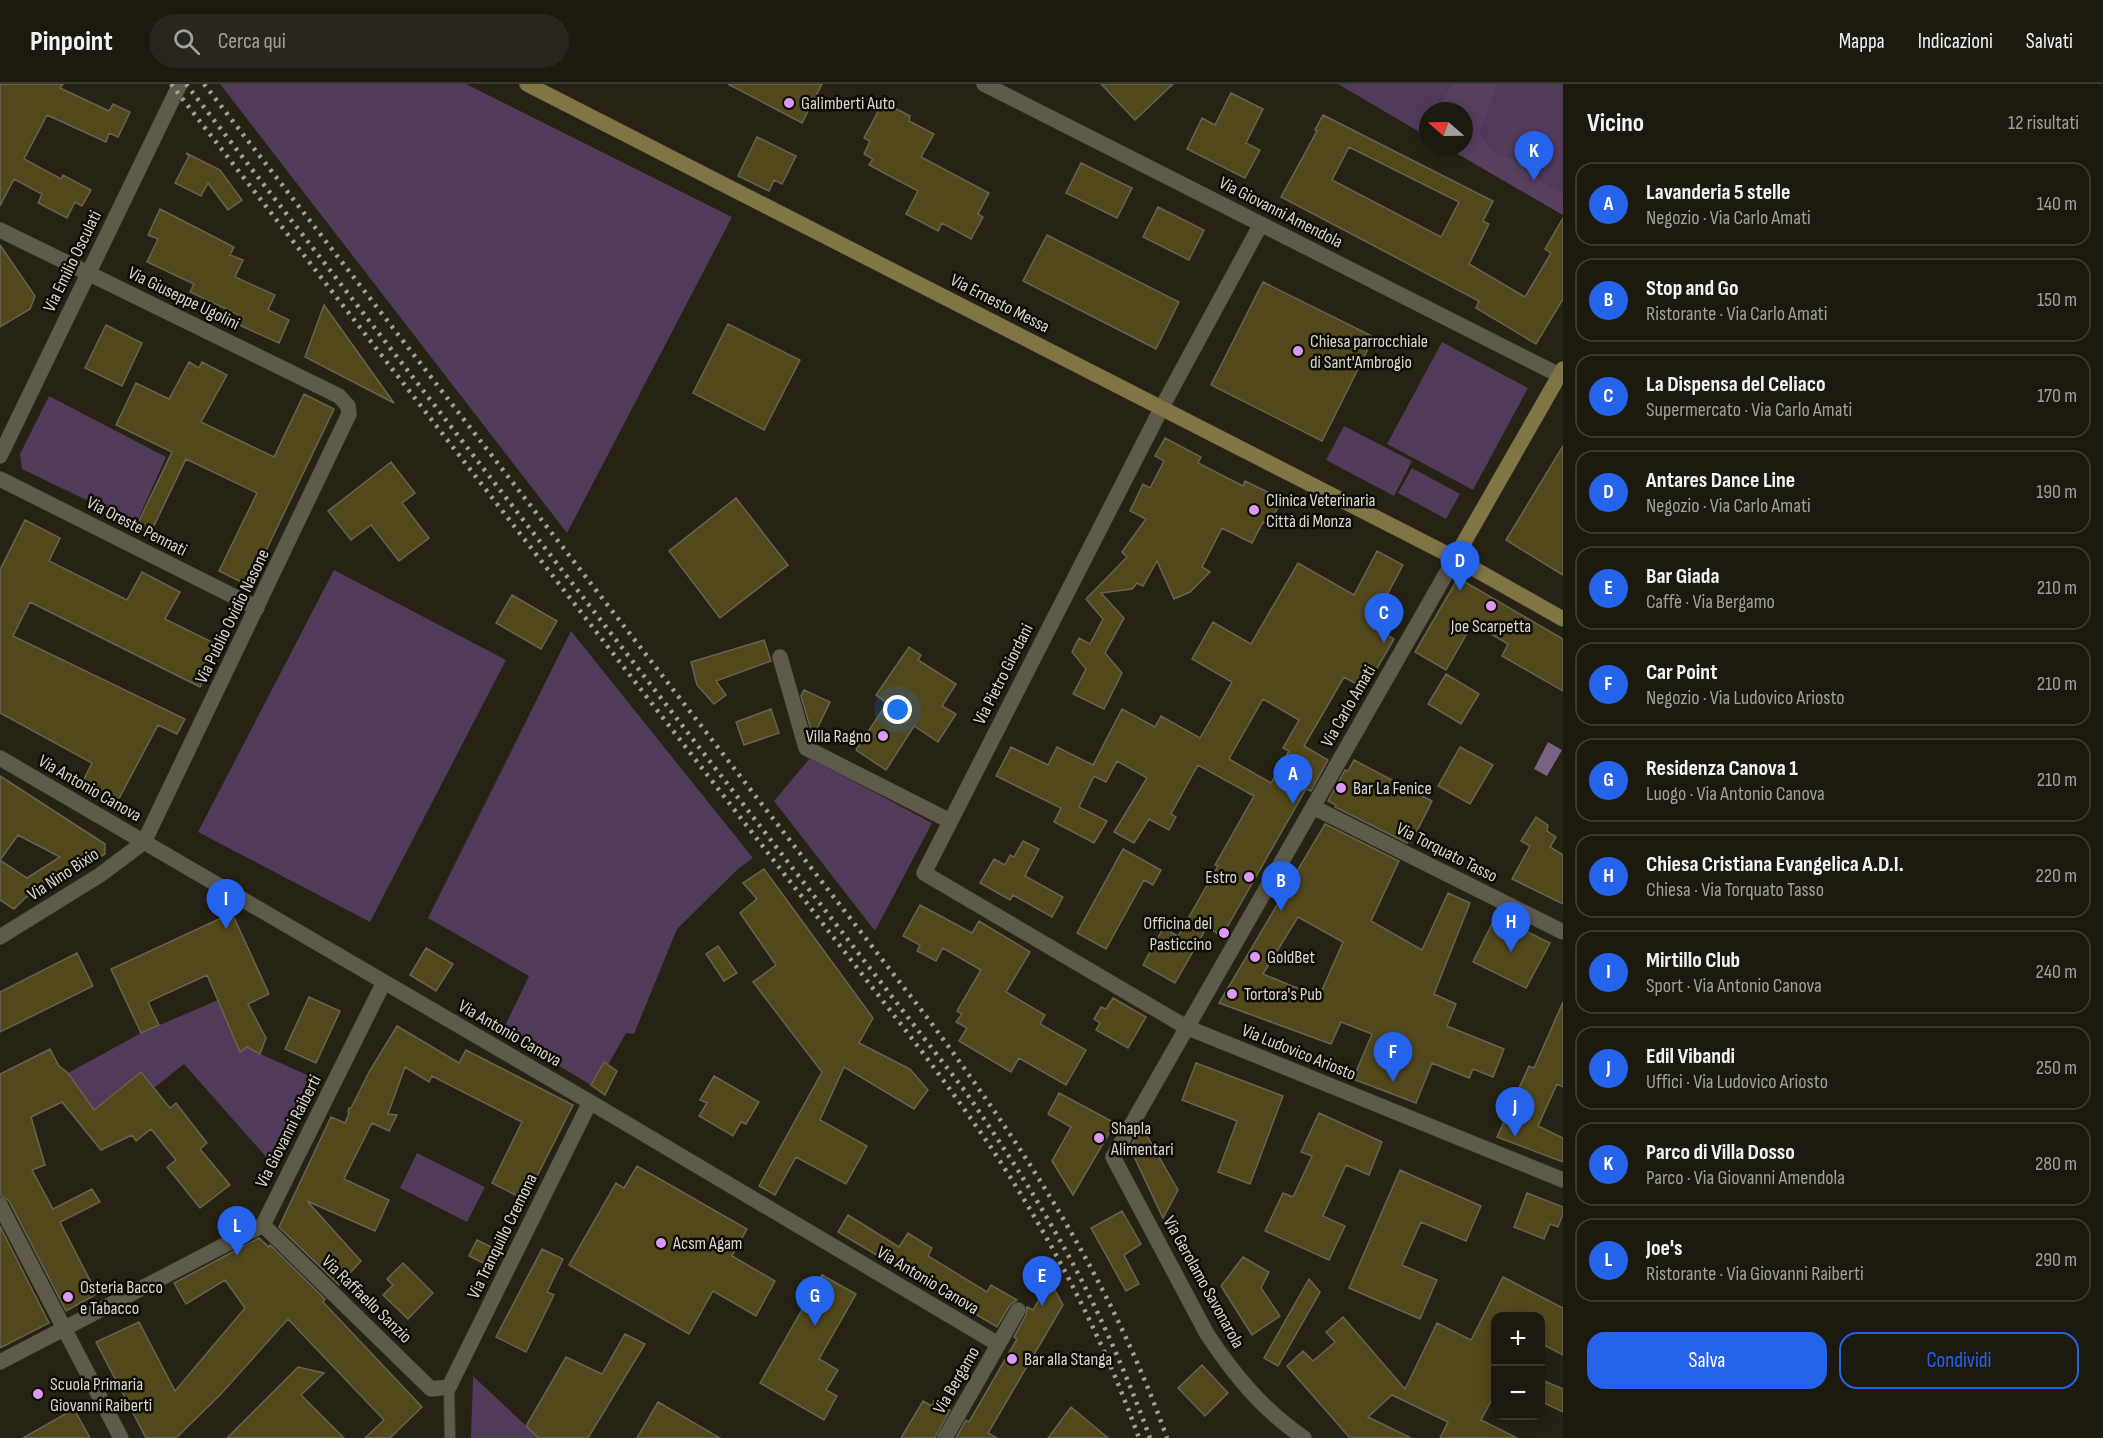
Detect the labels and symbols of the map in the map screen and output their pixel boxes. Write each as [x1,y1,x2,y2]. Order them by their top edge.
place label: Galimberti Auto [801,93,895,114]
marker: Galimberti Auto [782,96,796,110]
north arrow [1419,102,1473,156]
pin: K [1514,132,1553,181]
street label: Via Giovanni Amendola [1215,172,1346,253]
street label: Via Emilio Osculati [39,207,106,315]
street label: Via Giuseppe Ugolini [125,262,243,335]
street label: Via Ernesto Messa [947,269,1053,337]
place label: Chiesa parrocchiale di Sant'Ambrogio [1310,331,1428,373]
marker: Chiesa parrocchiale di Sant'Ambrogio [1291,344,1305,358]
place label: Clinica Veterinaria Città di Monza [1266,490,1376,532]
street label: Via Oreste Pennati [83,492,191,561]
marker: Clinica Veterinaria Città di Monza [1247,503,1261,517]
pin: D [1440,542,1480,591]
street label: Via Publio Ovidio Nasone [191,546,274,687]
pin: C [1364,594,1404,643]
marker: Joe Scarpetta [1484,599,1498,613]
place label: Joe Scarpetta [1450,616,1531,637]
street label: Via Pietro Giordani [969,620,1038,728]
street label: Via Carlo Amati [1317,662,1380,751]
your location [883,695,912,724]
place label: Villa Ragno [806,726,871,747]
marker: Villa Ragno [876,729,890,743]
street label: Via Antonio Canova [35,751,145,826]
pin: A [1274,754,1312,804]
place label: Bar La Fenice [1353,778,1432,799]
marker: Bar La Fenice [1334,781,1348,795]
street label: Via Torquato Tasso [1393,818,1501,887]
street label: Via Nino Bixio [24,844,103,905]
pin: B [1262,862,1300,911]
place label: Estro [1205,867,1237,888]
marker: Estro [1242,870,1256,884]
pin: I [206,880,246,929]
pin: H [1492,902,1530,952]
place label: Officina del Pasticcino [1143,913,1212,955]
marker: Officina del Pasticcino [1217,926,1231,940]
place label: GoldBet [1267,947,1316,968]
marker: GoldBet [1248,950,1262,964]
place label: Tortora's Pub [1244,984,1322,1005]
marker: Tortora's Pub [1225,987,1239,1001]
street label: Via Antonio Canova [455,996,565,1071]
street label: Via Ludovico Ariosto [1239,1020,1359,1085]
pin: F [1374,1032,1412,1082]
street label: Via Giovanni Raiberti [251,1071,326,1191]
pin: J [1496,1088,1534,1137]
place label: Shapla Alimentari [1110,1118,1173,1160]
marker: Shapla Alimentari [1092,1131,1106,1145]
street label: Via Tranquillo Cremona [463,1170,542,1302]
pin: L [218,1206,256,1256]
street label: Via Gerolamo Savonarola [1158,1212,1249,1352]
place label: Acsm Agam [672,1233,742,1254]
marker: Acsm Agam [654,1236,668,1250]
street label: Via Antonio Canova [873,1242,983,1319]
street label: Via Raffaello Sanzio [317,1251,416,1348]
pin: E [1022,1256,1062,1306]
pin: G [796,1276,834,1326]
place label: Osteria Bacco e Tabacco [80,1277,163,1319]
marker: Osteria Bacco e Tabacco [61,1290,75,1304]
street label: Via Bergamo [929,1343,984,1418]
place label: Bar alla Stanga [1024,1349,1112,1370]
marker: Bar alla Stanga [1005,1352,1019,1366]
place label: Scuola Primaria Giovanni Raiberti [50,1374,152,1416]
marker: Scuola Primaria Giovanni Raiberti [31,1387,45,1401]

